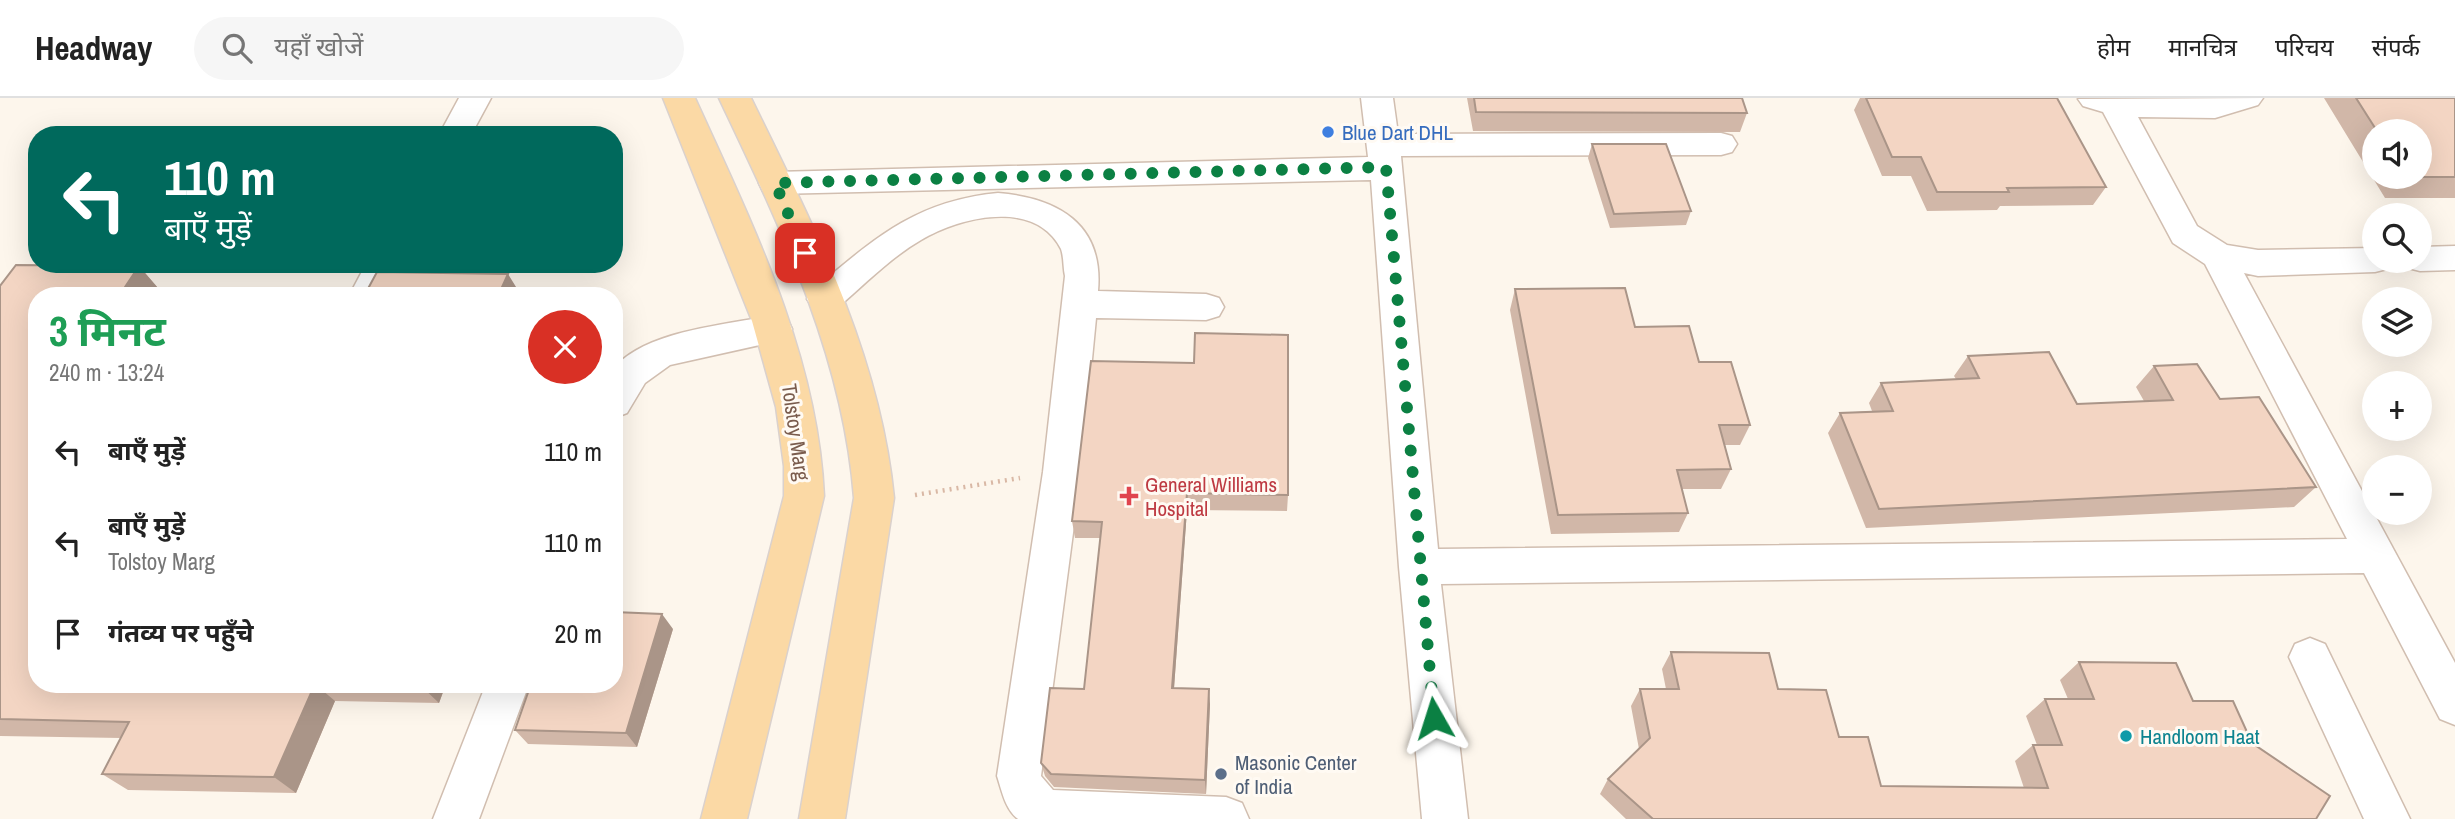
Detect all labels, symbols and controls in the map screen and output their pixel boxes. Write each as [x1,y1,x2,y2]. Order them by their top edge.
search box [194,17,684,80]
text: Headway [35,26,152,70]
icon: search [218,29,256,67]
text: यहाँ खोजें [274,29,363,64]
text: होम [2097,31,2130,63]
text: मानचित्र [2168,31,2237,63]
text: परिचय [2275,31,2334,63]
text: संपर्क [2372,31,2420,63]
place label: Blue Dart DHL [1342,118,1453,147]
map controls [2362,119,2432,525]
button: sound [2362,119,2432,189]
marker: Blue Dart DHL [1320,124,1336,140]
text: 110 m [164,144,276,210]
icon: left [49,154,140,245]
button: search [2362,203,2432,273]
text: बाएँ मुड़ें [164,207,252,250]
pin [775,223,835,283]
icon: arrive [786,234,824,272]
button: layers [2362,287,2432,357]
text: 3 मिनट [49,303,166,359]
button: close [528,310,602,384]
text: 240 m · 13:24 [49,357,164,388]
button: + [2362,371,2432,441]
street label: Tolstoy Marg [775,382,817,483]
icon: left [49,433,87,471]
text: बाएँ मुड़ें [108,433,185,468]
text: 110 m [544,434,602,469]
button: − [2362,455,2432,525]
place label: General Williams Hospital [1145,470,1277,523]
marker: General Williams Hospital [1119,486,1139,506]
text: बाएँ मुड़ें [108,508,185,543]
icon: left [49,524,87,562]
text: 110 m [544,525,602,560]
text: Tolstoy Marg [108,546,215,577]
icon: arrive [49,615,87,653]
text: गंतव्य पर पहुँचे [108,615,254,650]
text: 20 m [555,616,602,651]
position arrow [1397,681,1471,755]
place label: Handloom Haat [2140,722,2260,751]
marker: Handloom Haat [2118,728,2134,744]
place label: Masonic Center of India [1235,748,1357,801]
marker: Masonic Center of India [1213,766,1229,782]

